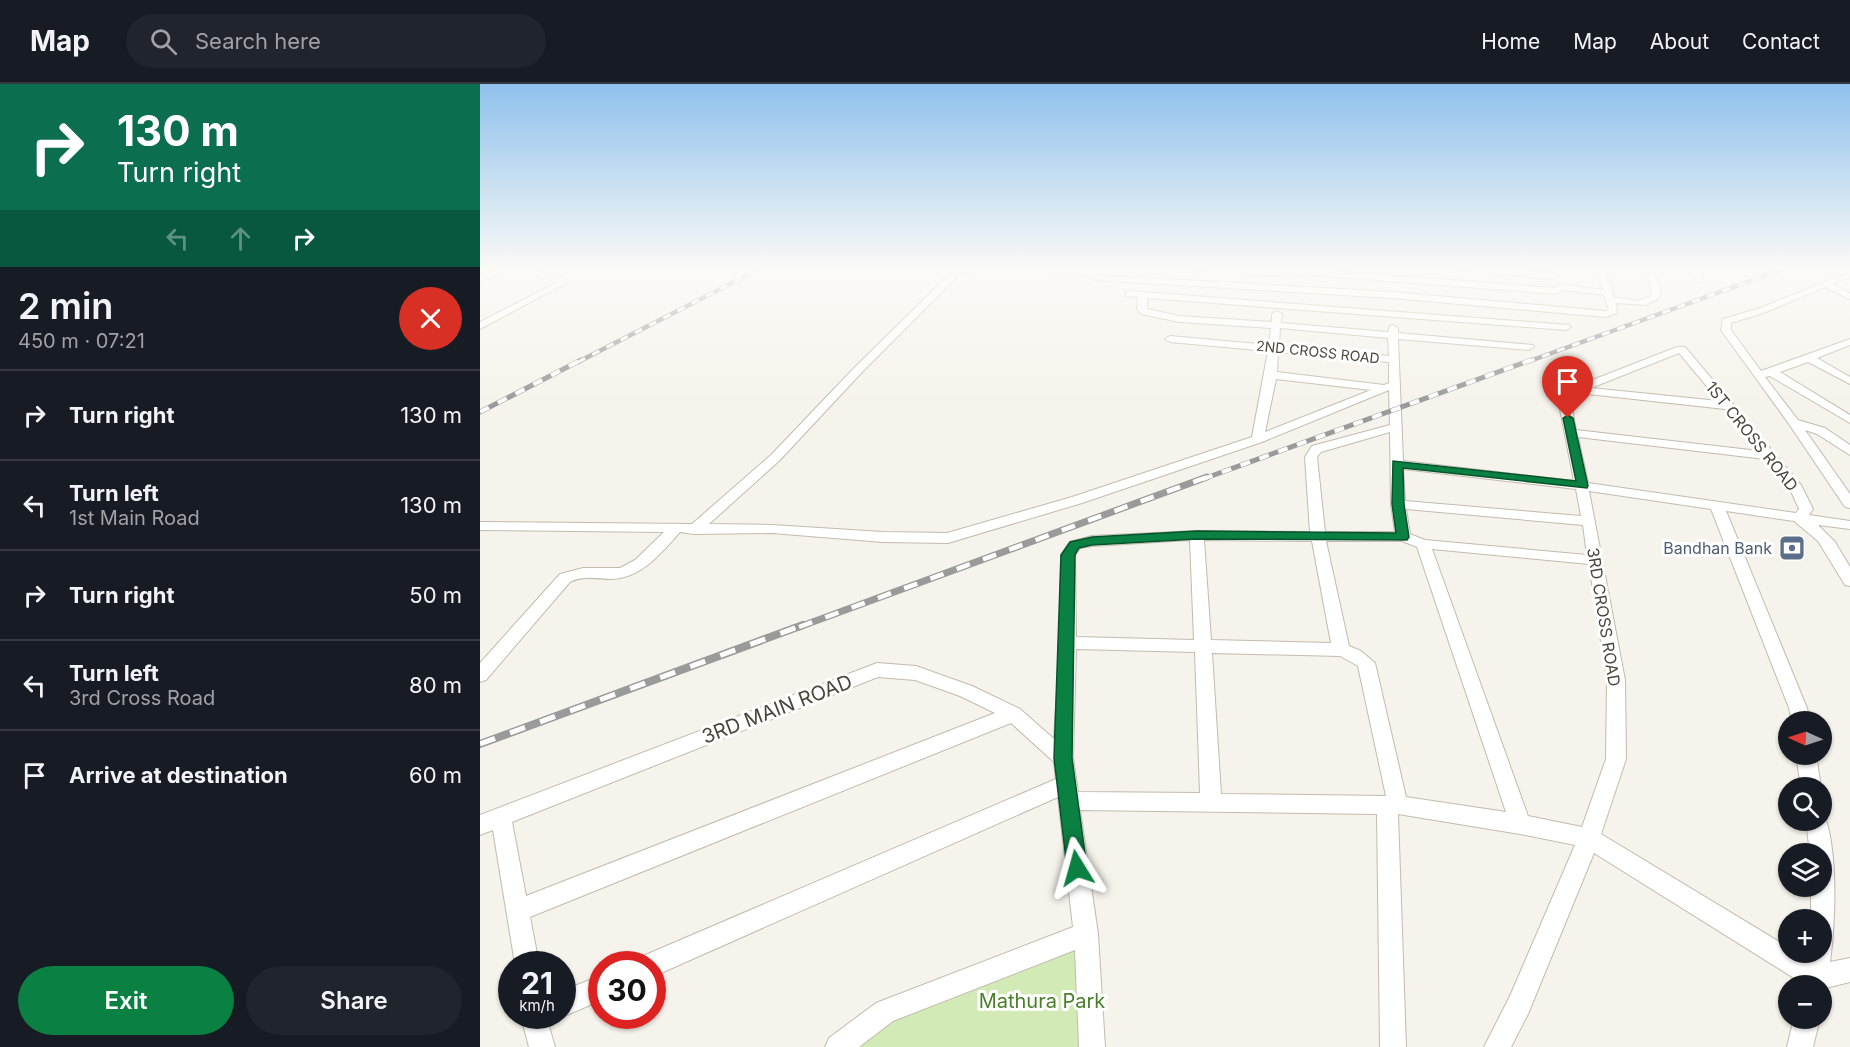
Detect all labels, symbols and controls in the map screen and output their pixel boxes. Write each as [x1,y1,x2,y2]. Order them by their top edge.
search box [126,14,546,68]
text: Map [30,24,90,58]
icon: search [147,25,180,58]
text: Search here [195,28,321,54]
text: Home [1481,29,1540,54]
text: Map [1573,29,1617,54]
text: About [1650,29,1709,54]
text: Contact [1742,29,1820,54]
text: 130 m [117,105,239,156]
icon: right [18,108,96,186]
text: Turn right [117,156,241,189]
icon: left [161,222,194,255]
icon: ahead [224,222,257,255]
icon: right [287,222,320,255]
text: 2 min [18,284,113,328]
button: close [399,287,462,350]
text: 450 m · 07:21 [18,329,145,353]
street label: 2ND CROSS ROAD [1256,337,1381,366]
pin [1542,356,1593,418]
icon: arrive [1551,365,1584,398]
street label: 1ST CROSS ROAD [1702,377,1802,495]
icon: right [18,399,51,432]
text: Turn right [69,402,175,428]
text: 130 m [400,402,462,428]
text: Turn left [69,480,159,506]
icon: left [18,489,51,522]
text: 130 m [400,492,462,518]
text: 1st Main Road [69,506,200,530]
bank icon: Bandhan Bank [1777,533,1807,563]
place label: Bandhan Bank [1663,538,1772,558]
street label: 3RD CROSS ROAD [1583,546,1625,688]
icon: right [18,579,51,612]
text: Turn right [69,582,175,608]
text: 50 m [409,582,462,608]
text: Turn left [69,660,159,686]
icon: left [18,669,51,702]
street label: 3RD MAIN ROAD [699,669,855,749]
text: 80 m [409,672,462,698]
text: 3rd Cross Road [69,686,215,710]
north arrow [1778,711,1832,765]
map controls [1778,711,1832,1029]
icon: arrive [18,759,51,792]
text: Arrive at destination [69,762,288,788]
text: 60 m [409,762,462,788]
button: search [1778,777,1832,831]
position arrow [1045,836,1109,900]
button: layers [1778,843,1832,897]
button: + [1778,909,1832,963]
speed limit sign: 30 [588,951,666,1029]
text: 21 [521,965,553,1001]
button: Exit [18,966,234,1035]
button: Share [246,966,462,1035]
button: − [1778,975,1832,1029]
park label: Mathura Park [979,989,1105,1013]
text: km/h [519,996,555,1015]

